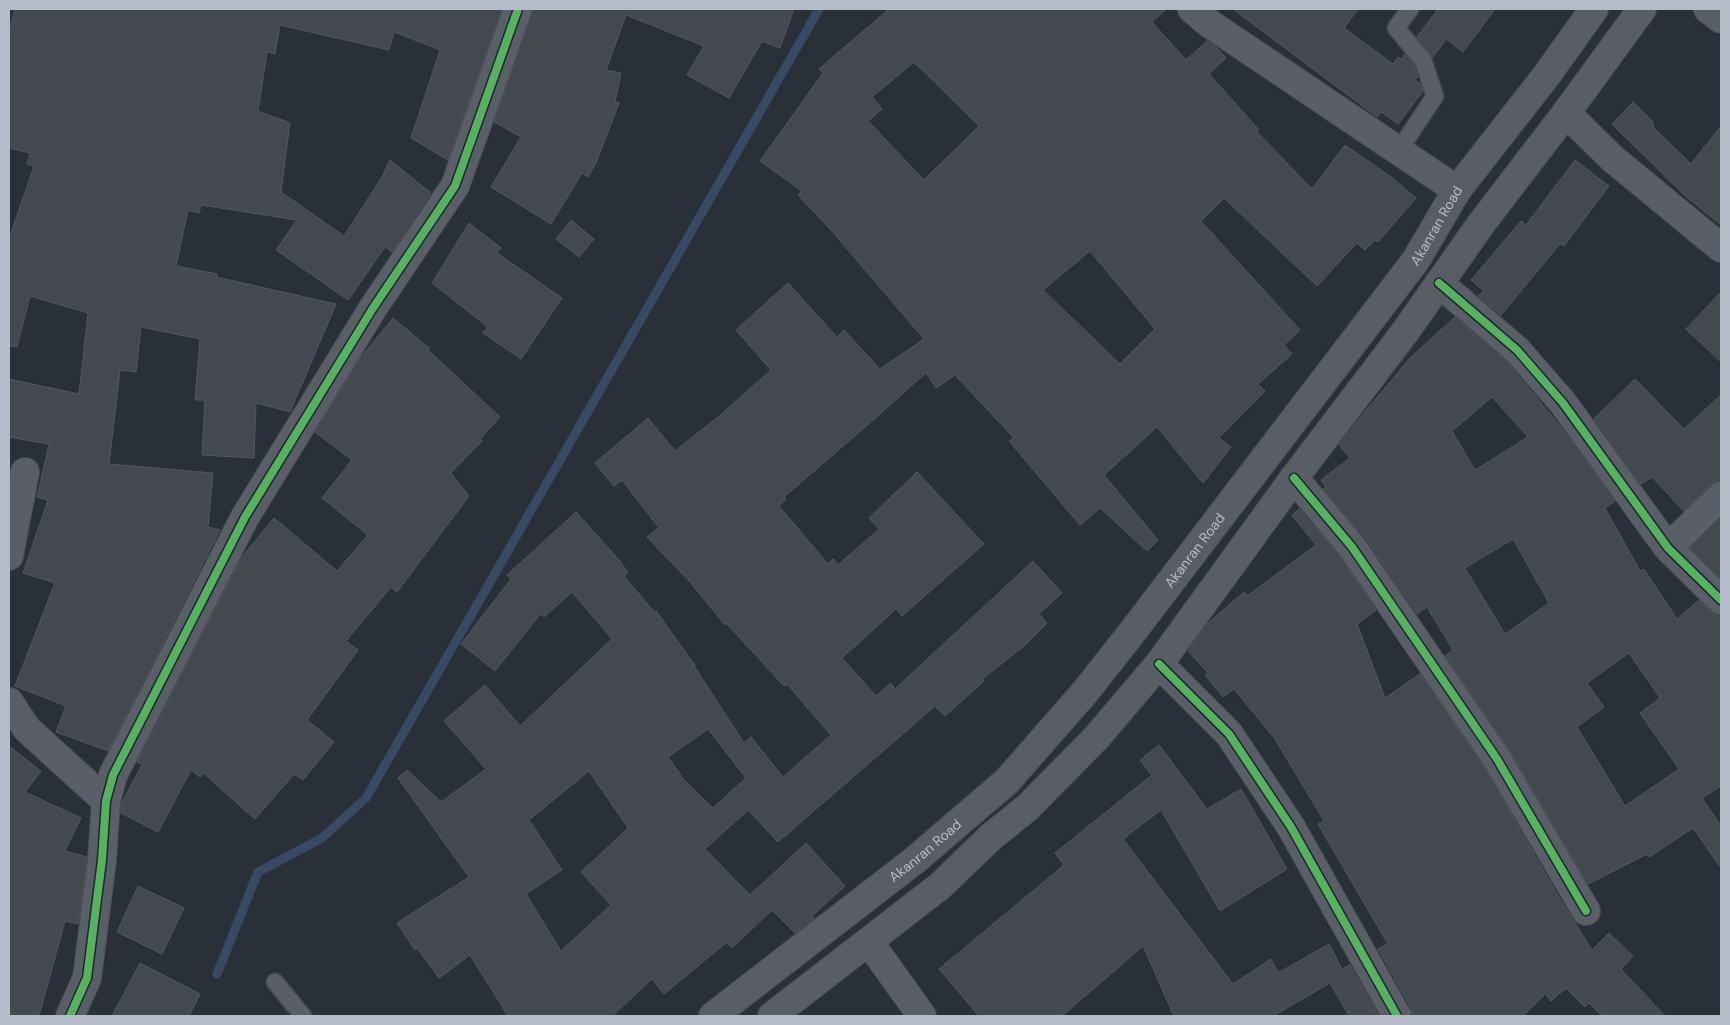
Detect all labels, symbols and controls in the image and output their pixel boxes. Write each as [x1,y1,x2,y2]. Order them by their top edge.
street label: Akanran Road [1406,183,1466,269]
street label: Akanran Road [1160,509,1229,591]
street label: Akanran Road [885,815,965,886]

